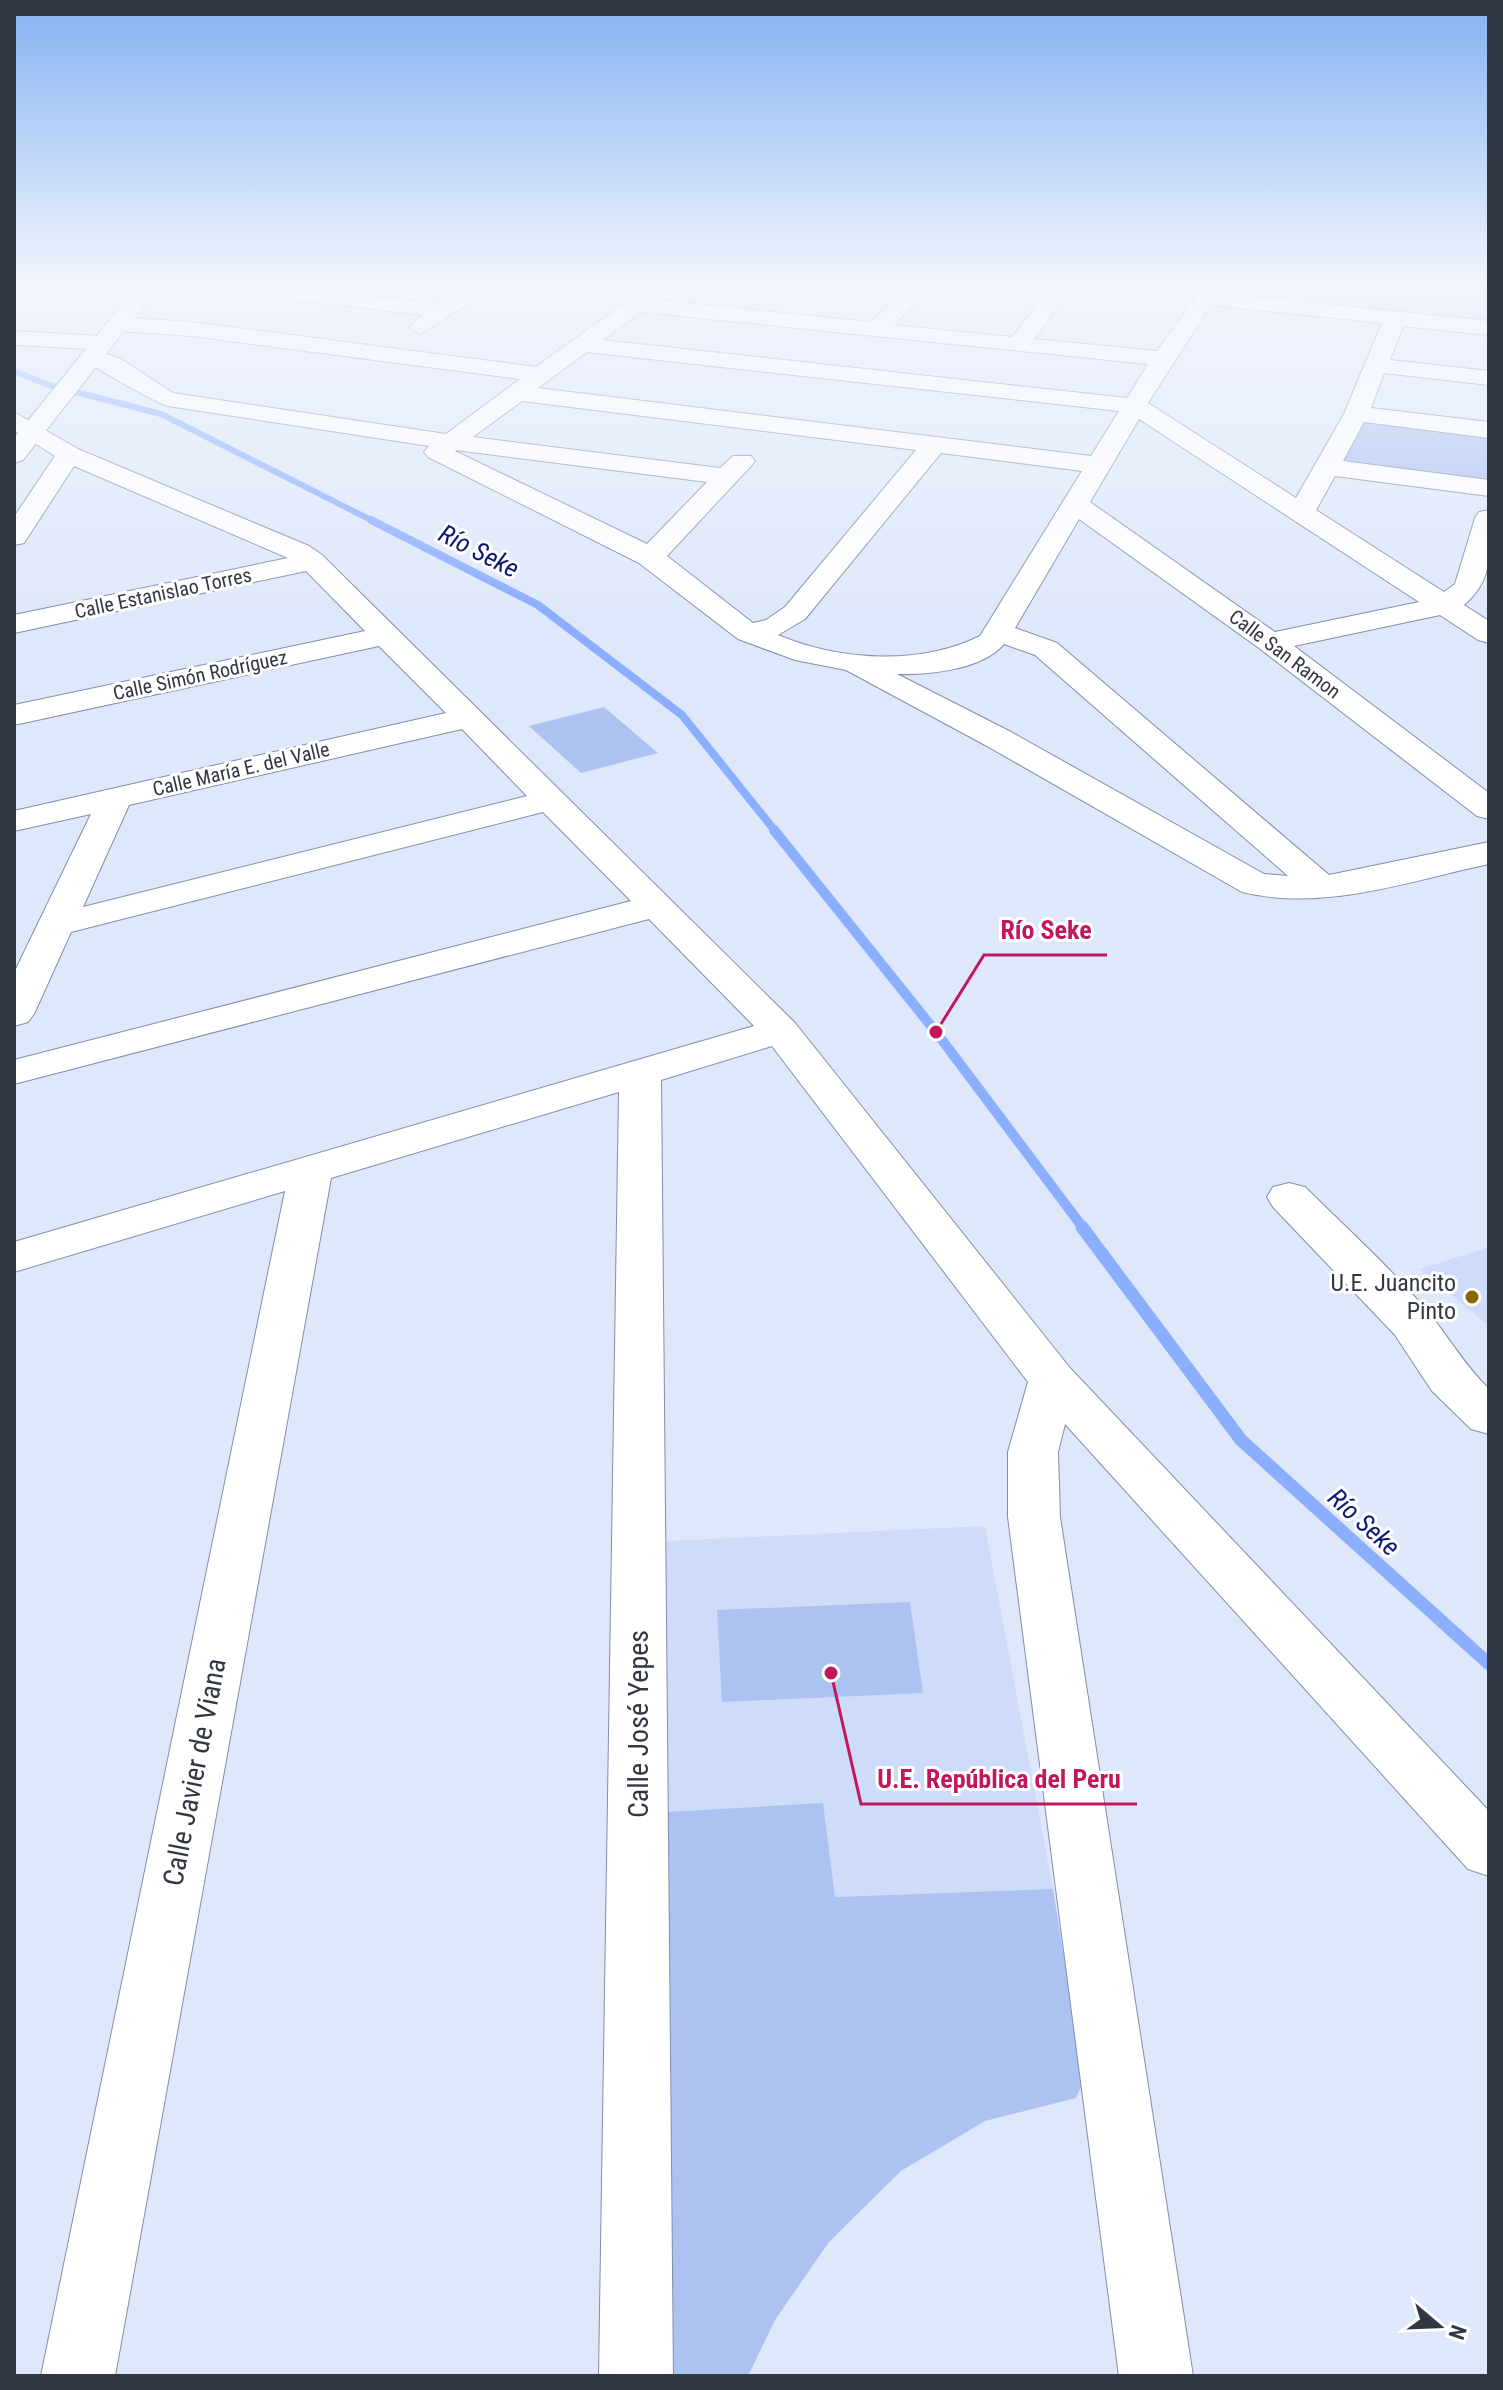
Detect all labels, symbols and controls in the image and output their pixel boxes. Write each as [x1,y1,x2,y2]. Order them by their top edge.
water label: Río Seke [434,518,524,584]
street label: Calle Estanislao Torres [72,563,254,623]
street label: Calle San Ramon [1225,604,1345,704]
street label: Calle Simón Rodríguez [111,645,289,705]
street label: Calle María E. del Valle [150,737,332,801]
callout: Río Seke [984,905,1107,955]
text: Río Seke [1000,915,1092,945]
place label: U.E. Juancito Pinto [1331,1269,1456,1325]
marker: U.E. Juancito Pinto [1463,1288,1481,1306]
water label: Río Seke [1322,1482,1406,1562]
street label: Calle José Yepes [622,1630,655,1818]
street label: Calle Javier de Viana [156,1656,233,1889]
callout: U.E. República del Peru [861,1754,1137,1804]
text: U.E. República del Peru [877,1764,1121,1794]
north arrow [1399,2286,1479,2366]
text: N [1443,2322,1471,2343]

